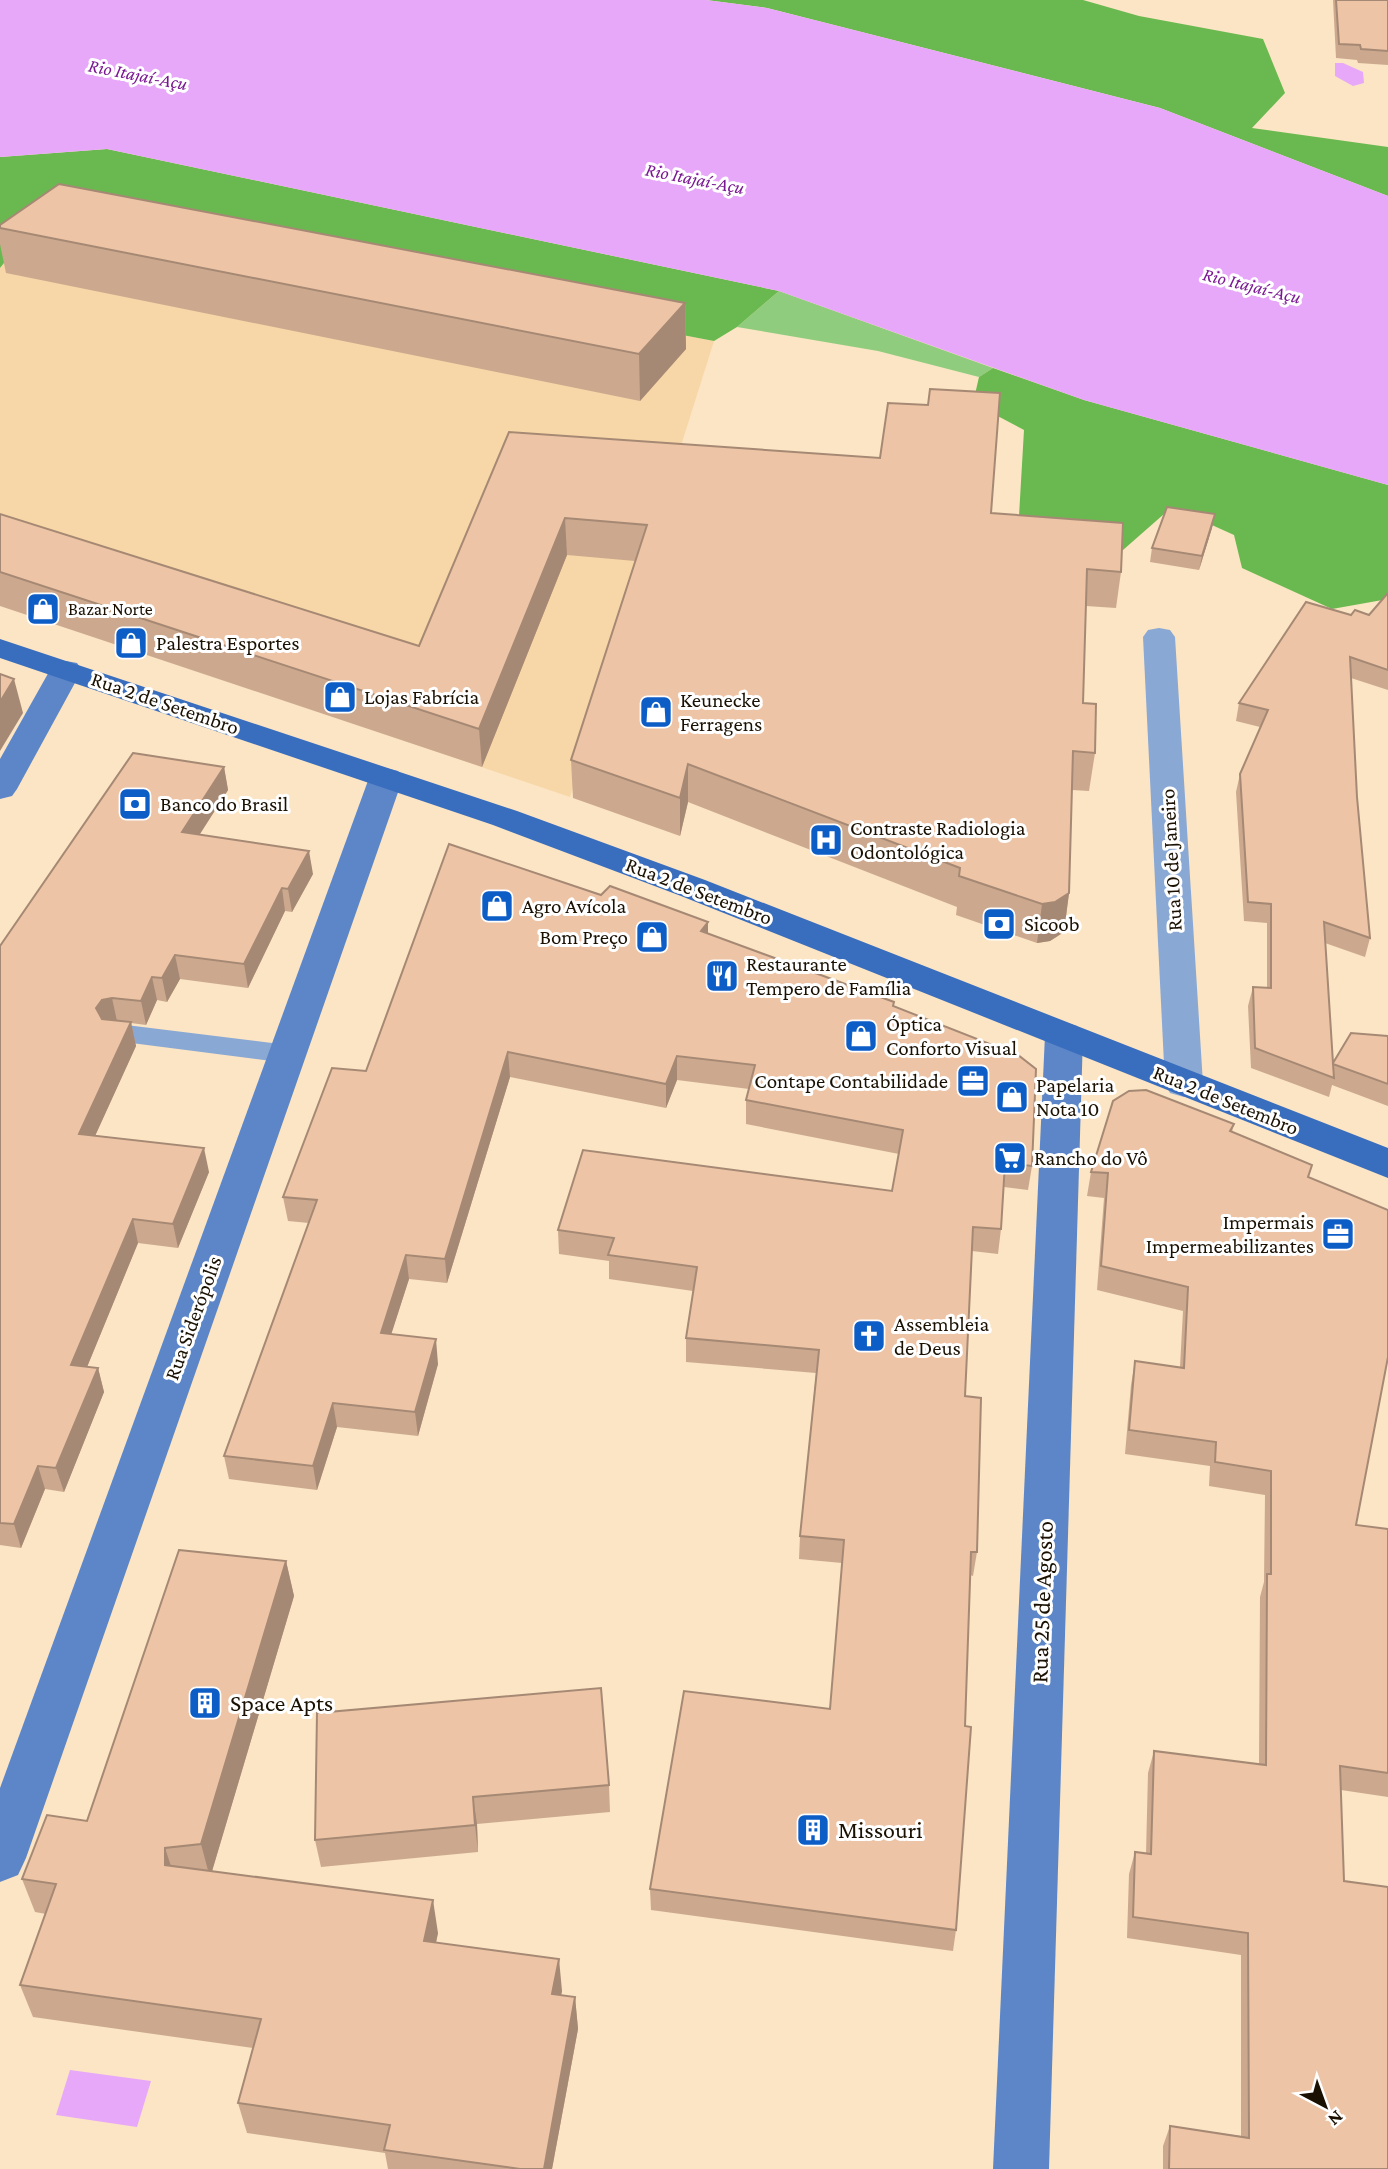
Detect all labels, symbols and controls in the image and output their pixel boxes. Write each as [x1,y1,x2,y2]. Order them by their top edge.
water label: Rio Itajaí-Açu [87,55,190,95]
water label: Rio Itajaí-Açu [644,159,747,199]
water label: Rio Itajaí-Açu [1201,263,1303,309]
shop icon: Bazar Norte [24,590,62,628]
place label: Bazar Norte [68,599,153,619]
shop icon: Palestra Esportes [112,624,150,662]
place label: Palestra Esportes [156,631,299,655]
street label: Rua 2 de Setembro [88,666,242,740]
shop icon: Lojas Fabrícia [321,678,359,716]
place label: Lojas Fabrícia [364,685,480,709]
place label: Keunecke Ferragens [680,688,762,736]
shop icon: Keunecke Ferragens [637,693,675,731]
bank icon: Banco do Brasil [116,785,154,823]
street label: Rua 10 de Janeiro [1155,788,1187,932]
place label: Banco do Brasil [160,792,288,816]
place label: Contraste Radiologia Odontológica [850,816,1026,864]
hospital icon: Contraste Radiologia Odontológica [807,821,845,859]
street label: Rua 2 de Setembro [623,852,775,930]
shop icon: Agro Avícola [478,887,516,925]
place label: Agro Avícola [522,894,627,918]
bank icon: Sicoob [980,905,1018,943]
place label: Sicoob [1024,912,1080,936]
shop icon: Bom Preço [633,918,671,956]
place label: Bom Preço [539,925,628,949]
place label: Restaurante Tempero de Família [746,952,912,1000]
restaurant icon: Restaurante Tempero de Família [703,957,741,995]
place label: Óptica Conforto Visual [886,1012,1017,1060]
shop icon: Óptica Conforto Visual [842,1017,880,1055]
street label: Rua 2 de Setembro [1150,1060,1302,1140]
office icon: Contape Contabilidade [954,1062,992,1100]
place label: Contape Contabilidade [754,1069,948,1093]
place label: Papelaria Nota 10 [1036,1073,1114,1121]
shop icon: Papelaria Nota 10 [993,1078,1031,1116]
supermarket icon: Rancho do Vô [991,1139,1029,1177]
place label: Rancho do Vô [1034,1146,1148,1170]
place label: Impermais Impermeabilizantes [1146,1210,1314,1258]
office icon: Impermais Impermeabilizantes [1319,1215,1357,1253]
street label: Rua Siderópolis [160,1253,226,1383]
place label: Assembleia de Deus [894,1312,990,1360]
church icon: Assembleia de Deus [850,1317,888,1355]
street label: Rua 25 de Agosto [1025,1520,1058,1684]
building icon: Space Apts [186,1684,224,1722]
place label: Space Apts [230,1689,333,1716]
building icon: Missouri [794,1811,832,1849]
place label: Missouri [838,1816,923,1843]
north arrow [1290,2071,1360,2141]
text: N [1324,2106,1348,2131]

